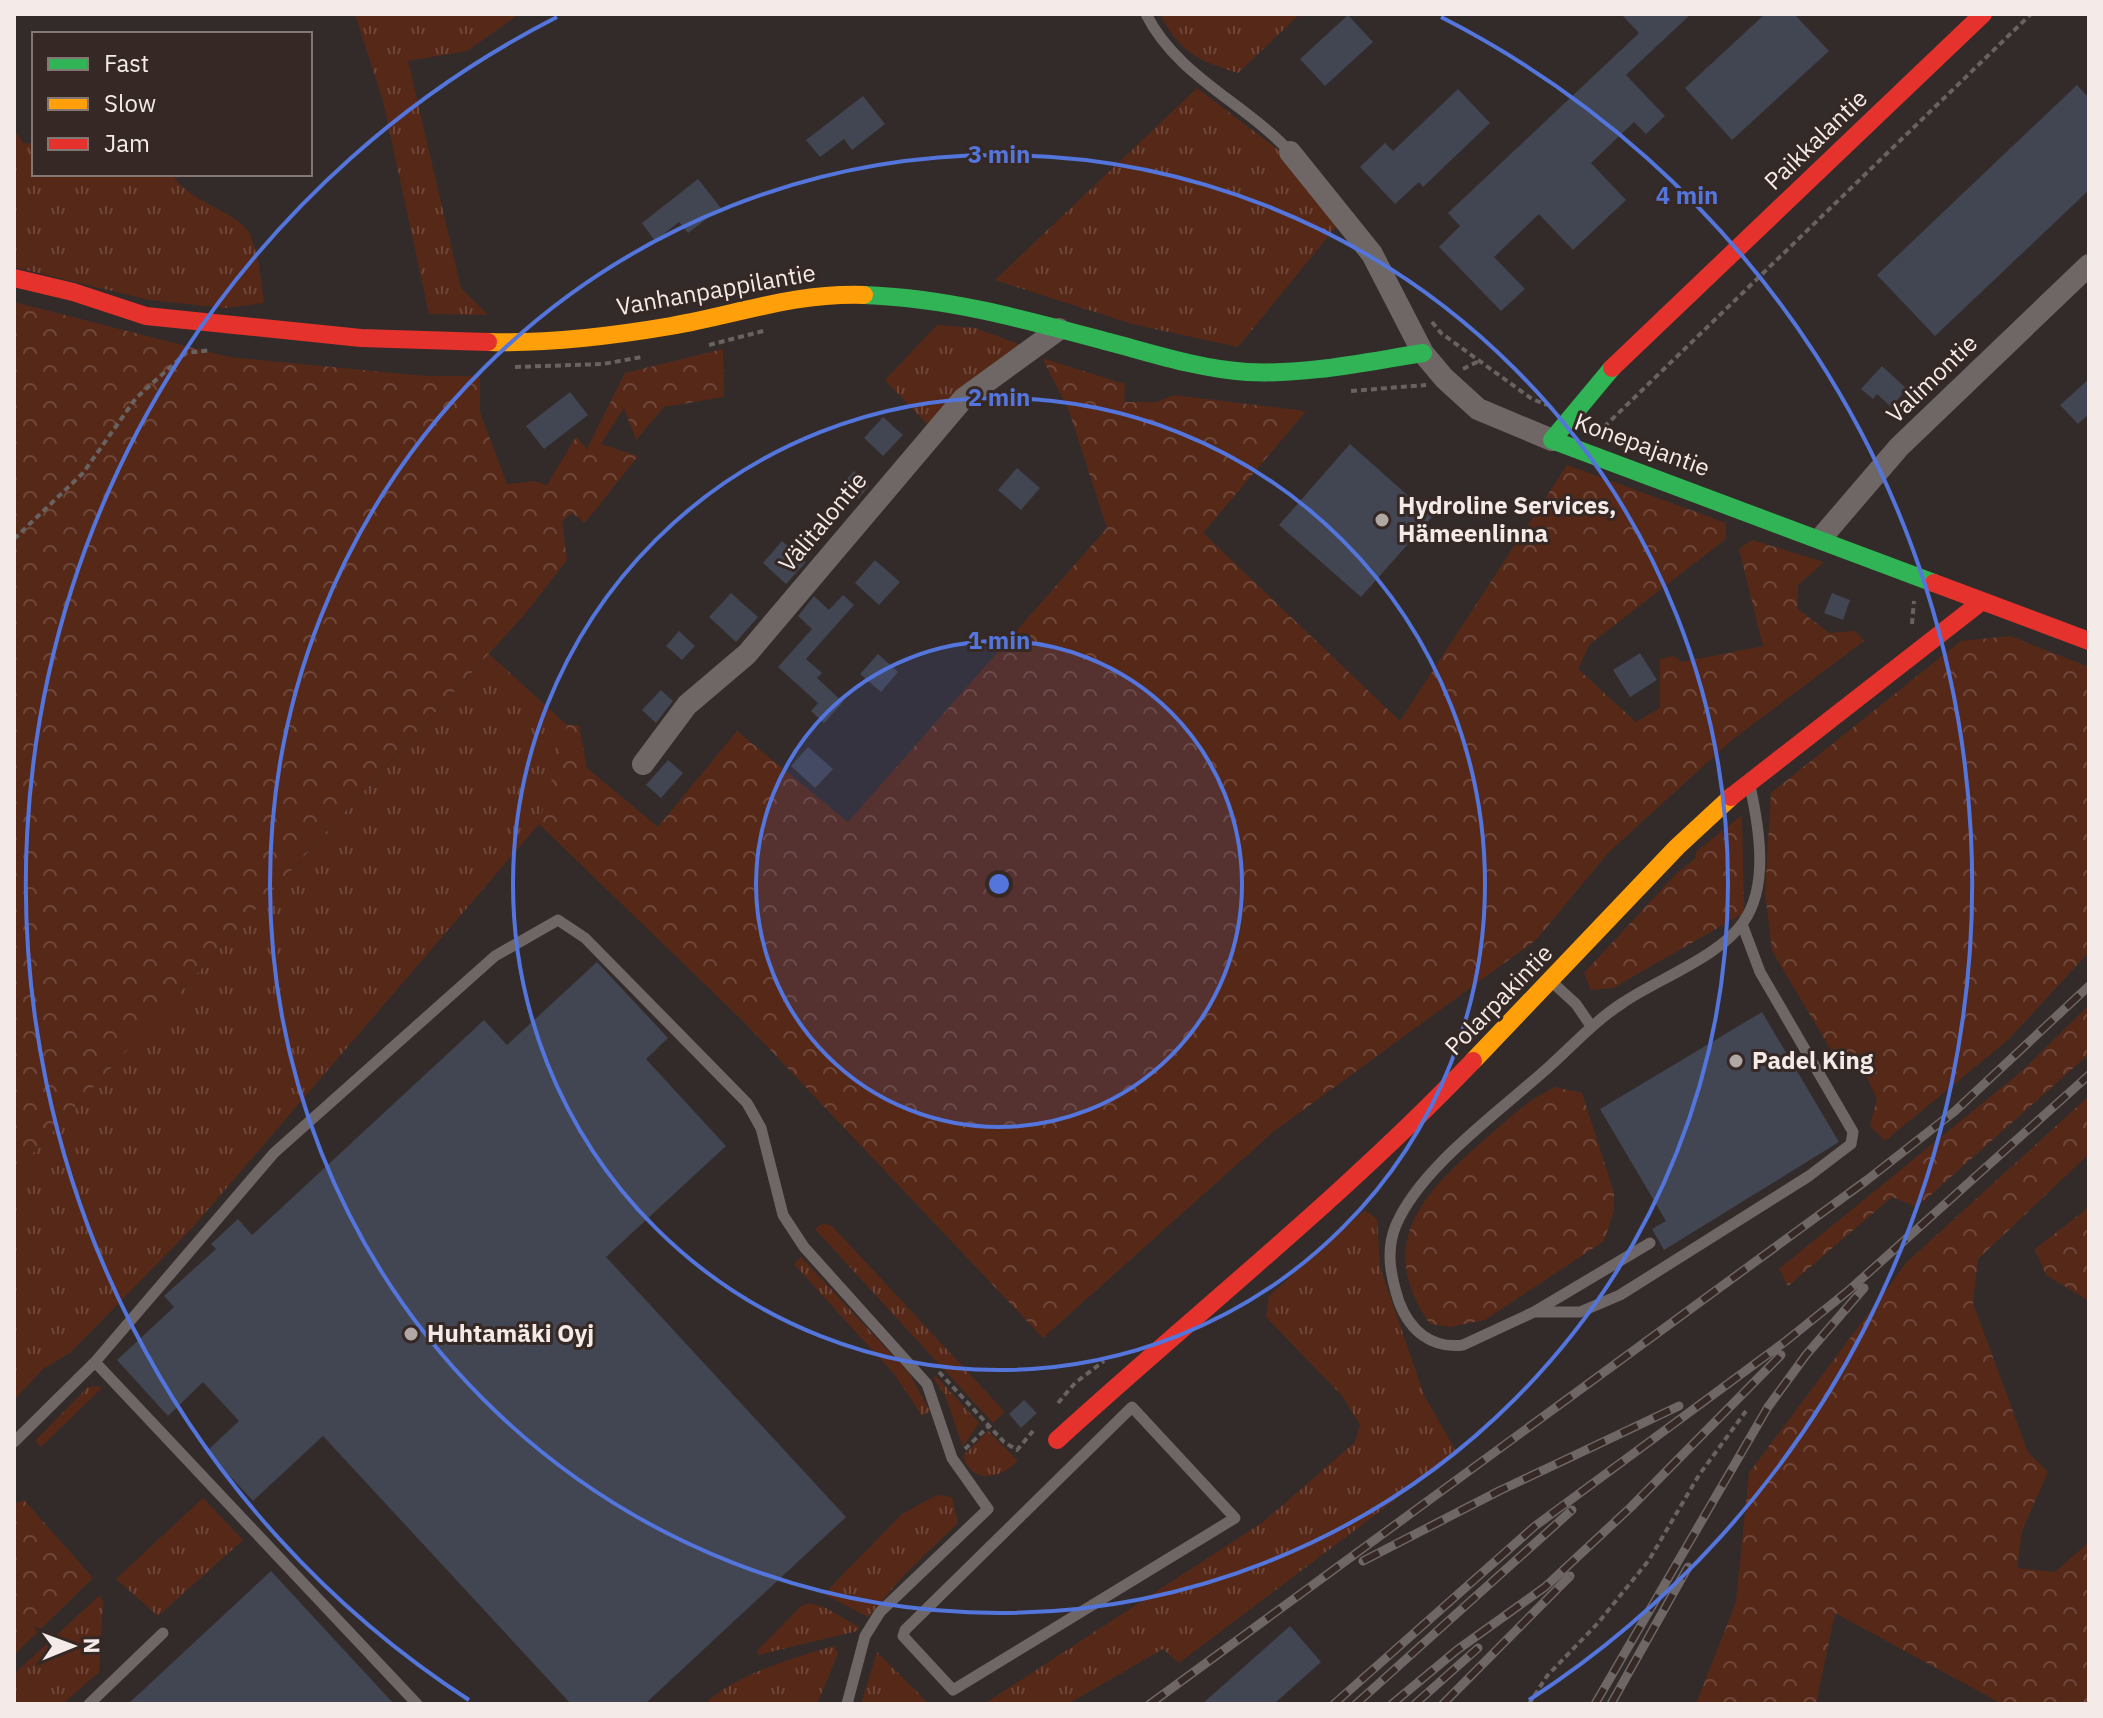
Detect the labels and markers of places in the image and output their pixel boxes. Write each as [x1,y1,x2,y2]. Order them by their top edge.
place label: Hydroline Services, Hämeenlinna [1398,489,1617,549]
marker: Hydroline Services, Hämeenlinna [1373,511,1391,529]
centre of rings [985,870,1013,898]
place label: Padel King [1752,1044,1874,1076]
marker: Padel King [1727,1052,1745,1070]
place label: Huhtamäki Oyj [427,1317,594,1349]
marker: Huhtamäki Oyj [402,1325,420,1343]

